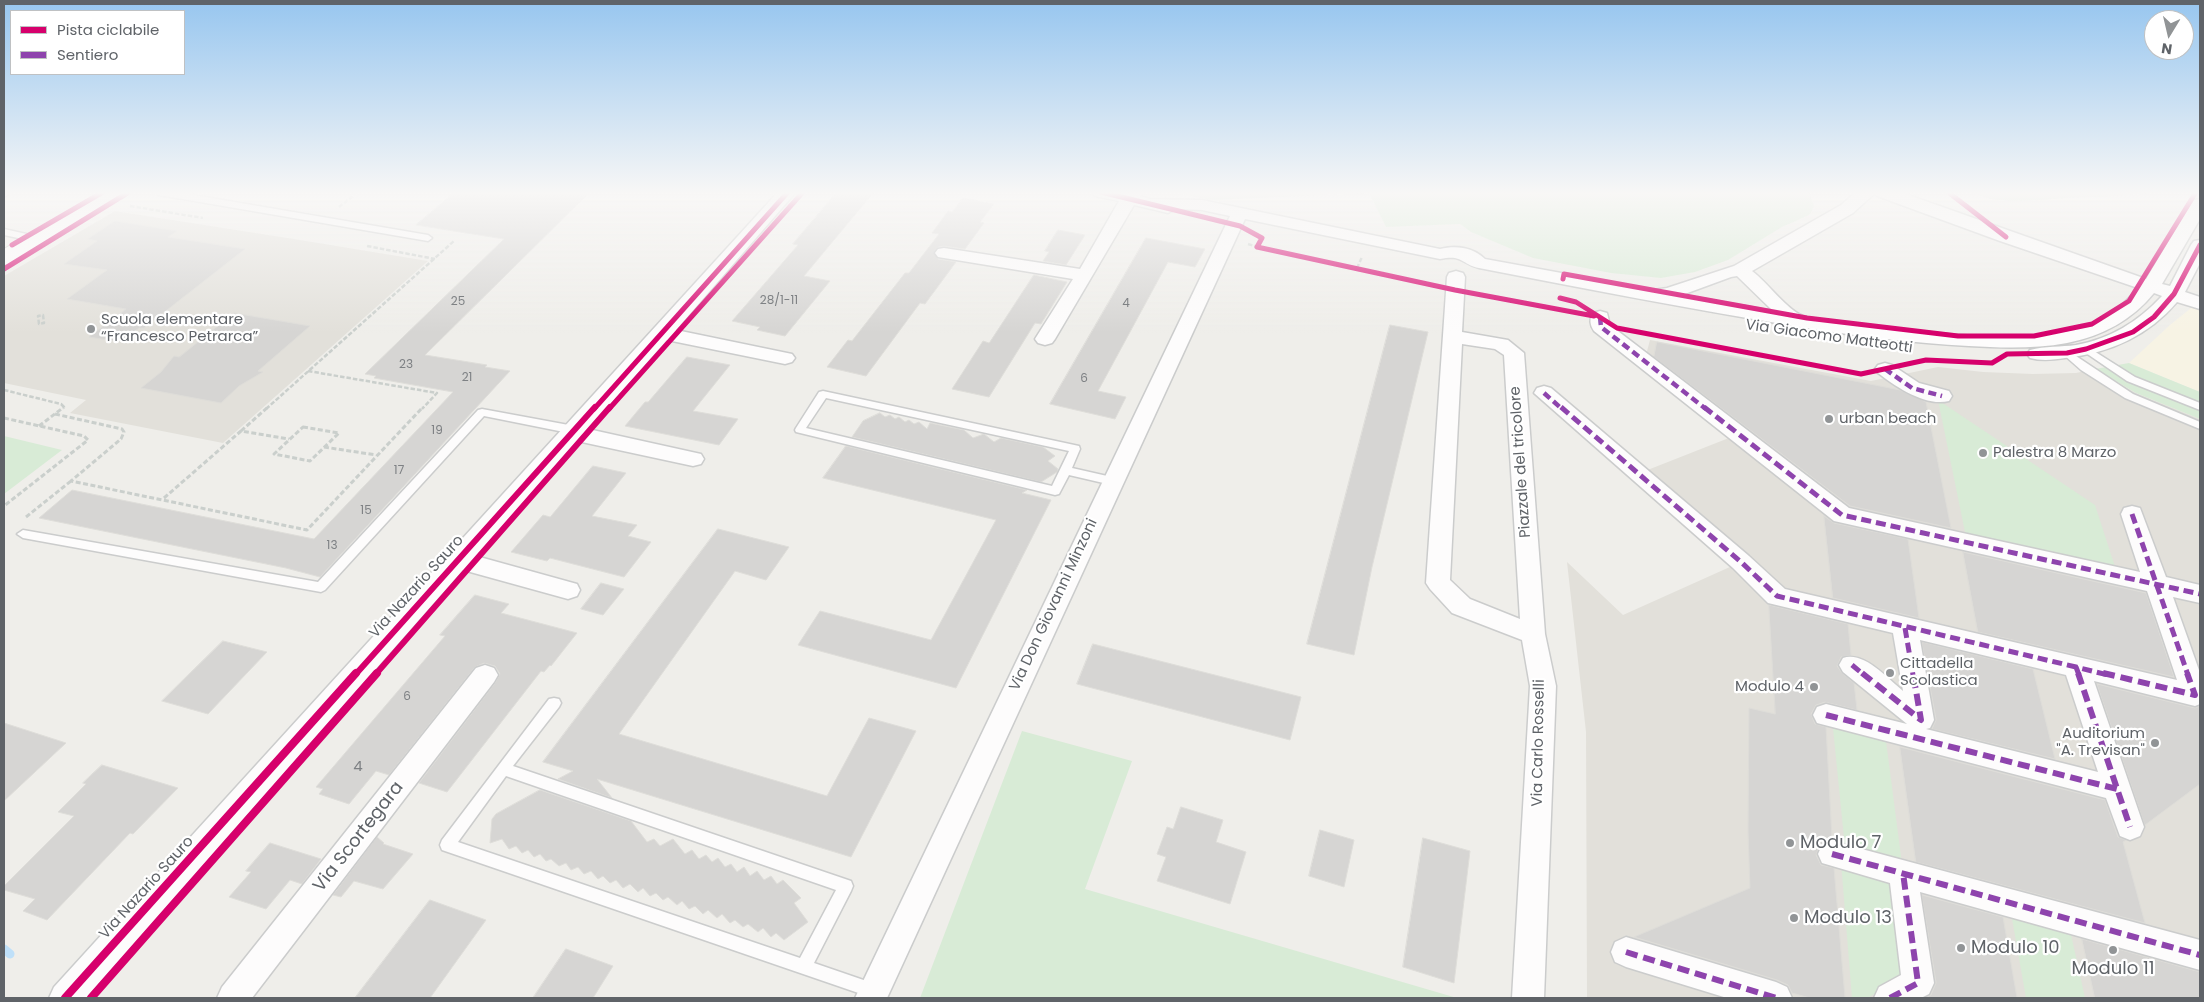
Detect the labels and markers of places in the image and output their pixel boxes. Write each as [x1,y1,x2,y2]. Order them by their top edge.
place label: Scuola elementare “Francesco Petrarca” [101,311,258,346]
marker: Scuola elementare “Francesco Petrarca” [85,323,97,335]
place label: urban beach [1839,410,1936,428]
marker: urban beach [1823,413,1835,425]
place label: Palestra 8 Marzo [1993,444,2116,462]
marker: Palestra 8 Marzo [1977,447,1989,459]
place label: Cittadella Scolastica [1900,655,1978,690]
marker: Cittadella Scolastica [1884,667,1896,679]
place label: Modulo 4 [1735,678,1804,696]
marker: Modulo 4 [1808,681,1820,693]
place label: Auditorium "A. Trevisan" [2056,725,2145,760]
marker: Auditorium "A. Trevisan" [2149,737,2161,749]
place label: Modulo 7 [1800,832,1881,854]
marker: Modulo 7 [1784,837,1796,849]
place label: Modulo 13 [1804,907,1892,929]
marker: Modulo 13 [1788,912,1800,924]
place label: Modulo 10 [1971,937,2060,959]
marker: Modulo 10 [1955,942,1967,954]
marker: Modulo 11 [2107,944,2119,956]
place label: Modulo 11 [2072,958,2154,980]

